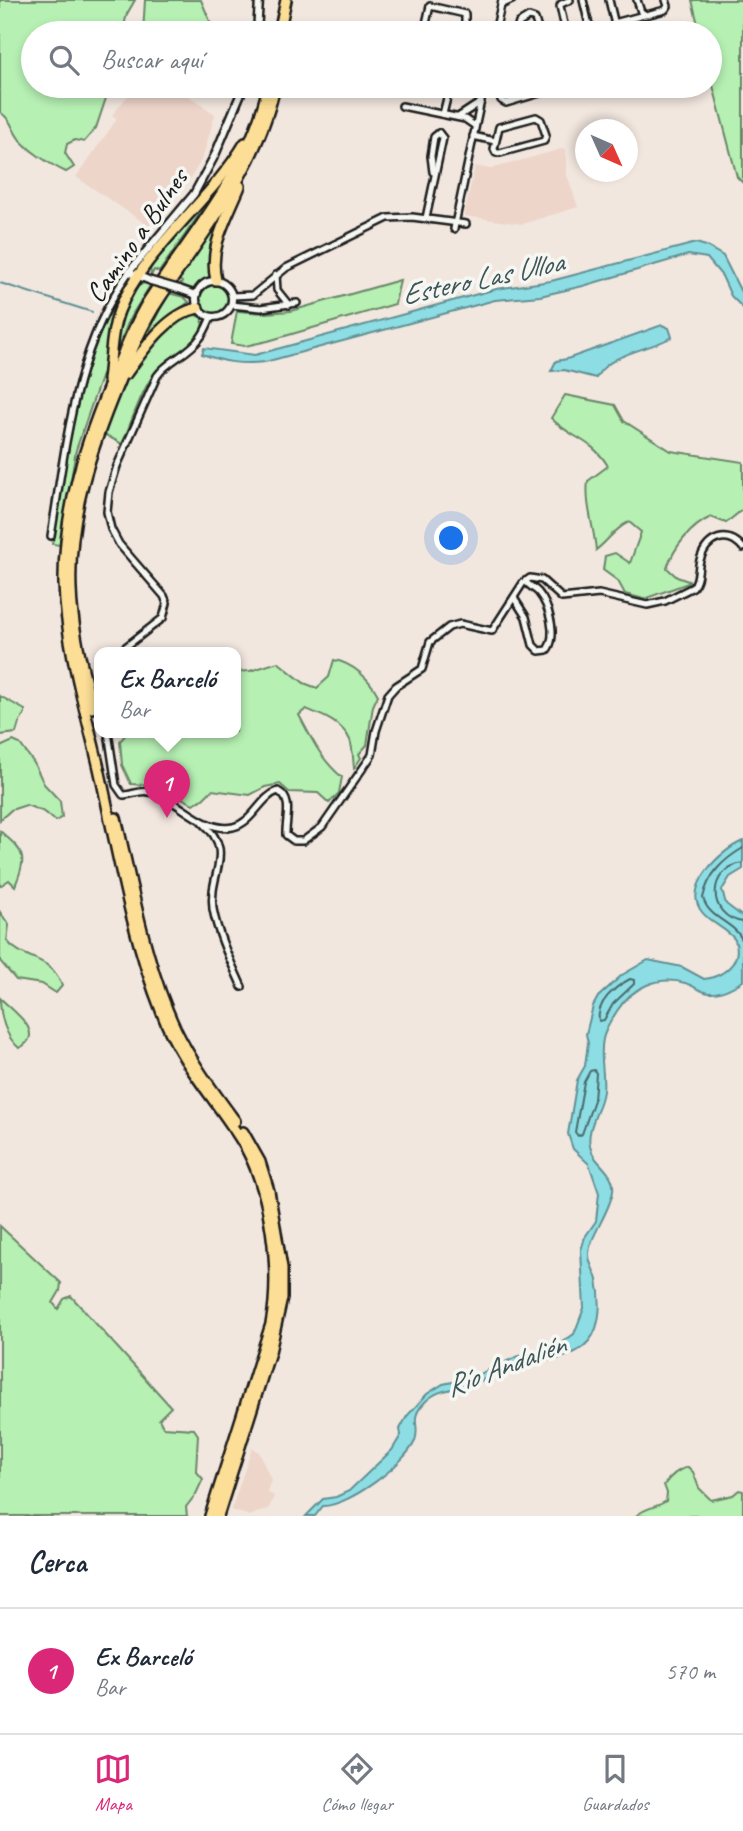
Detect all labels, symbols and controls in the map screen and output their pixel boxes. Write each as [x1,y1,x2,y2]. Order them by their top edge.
search box [21,21,722,98]
icon: search [45,41,83,79]
text: Buscar aquí [101,43,203,76]
north arrow [575,119,638,182]
street label: Camino a Bulnes [77,160,197,309]
water label: Estero Las Ulloa [398,242,569,314]
your location [434,521,468,555]
popup [94,647,241,738]
text: Ex Barceló [119,662,216,695]
text: Bar [119,695,150,724]
pin: 1 [144,760,190,818]
water label: Río Andalién [440,1324,573,1405]
text: Cerca [28,1543,86,1581]
text: Ex Barceló [95,1640,191,1673]
text: 1 [46,1657,56,1686]
text: 570 m [666,1657,715,1686]
text: Bar [95,1673,125,1702]
tab: Mapa [94,1750,132,1816]
tab: Cómo llegar [321,1750,393,1816]
tab: Guardados [582,1750,649,1816]

